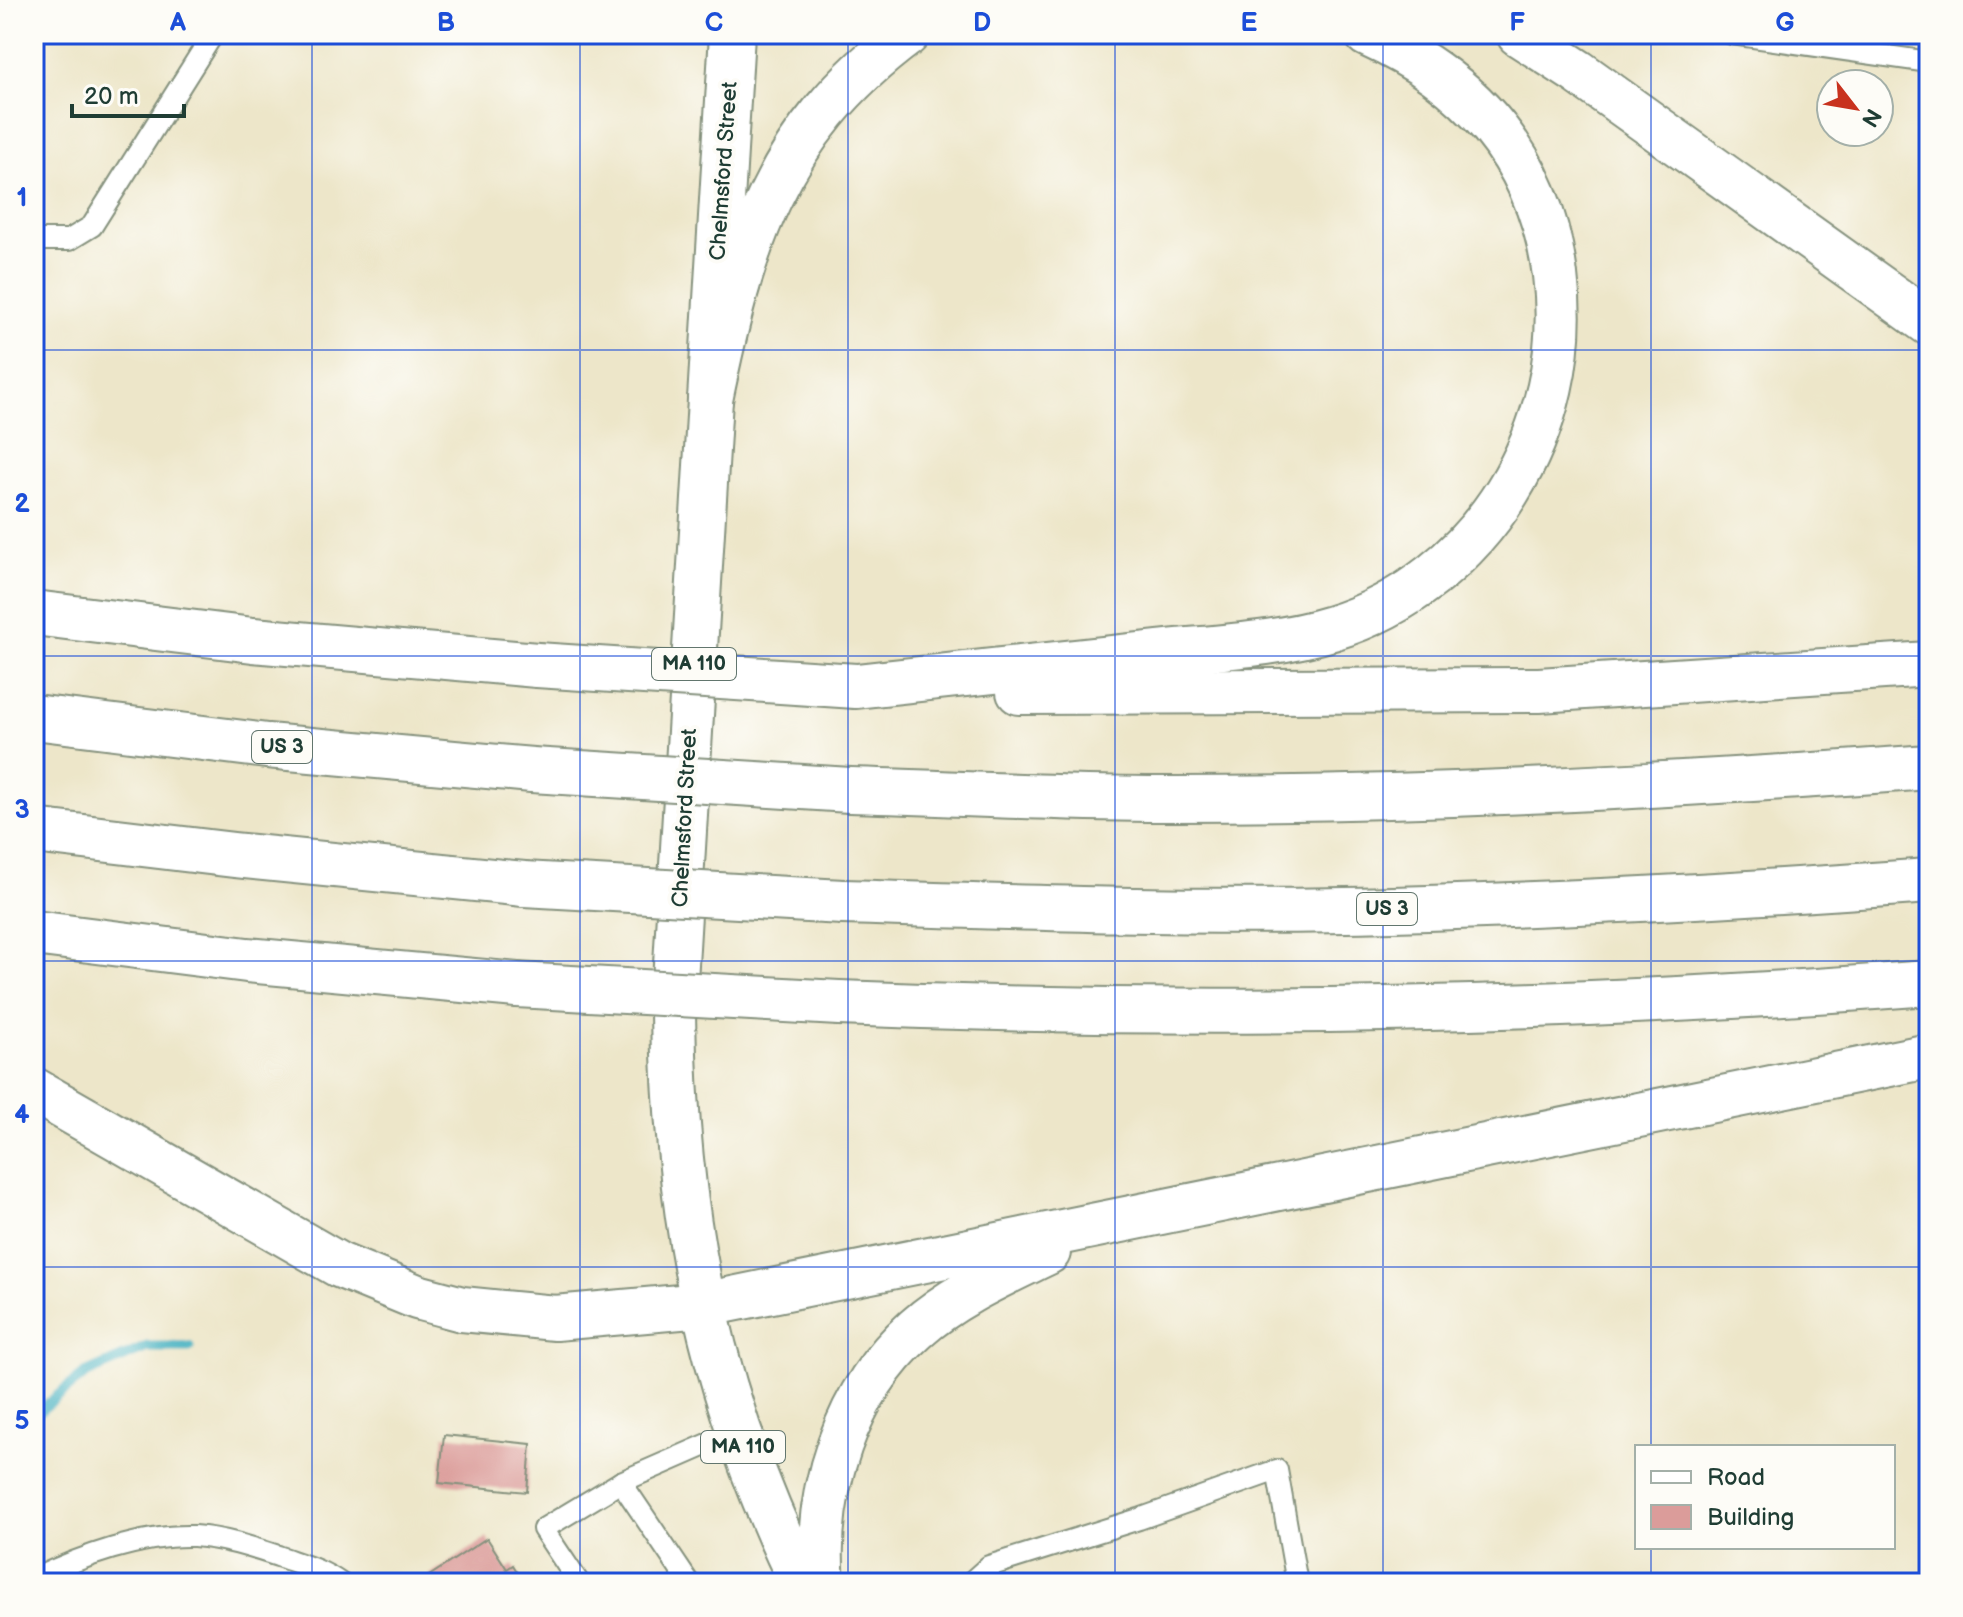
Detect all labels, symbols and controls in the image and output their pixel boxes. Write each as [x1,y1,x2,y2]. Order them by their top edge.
text: A [169,8,186,39]
text: B [437,8,455,39]
text: C [705,8,723,39]
text: D [973,8,991,39]
text: E [1241,8,1258,39]
text: F [1509,8,1525,39]
text: G [1775,8,1795,39]
scale bar [72,68,184,118]
north arrow [1815,68,1895,148]
street label: Chelmsford Street [704,80,744,261]
text: 20 m [84,82,139,111]
text: N [1855,103,1887,132]
text: 1 [17,183,27,214]
text: 2 [14,489,30,520]
road number: MA 110 [652,648,736,680]
street label: Chelmsford Street [667,728,703,908]
road number: US 3 [252,731,312,763]
text: 3 [14,795,30,826]
road number: US 3 [1357,893,1417,925]
text: 4 [14,1100,30,1131]
text: 5 [14,1406,30,1437]
road number: MA 110 [701,1431,785,1463]
legend [1635,1445,1895,1549]
text: Road [1707,1463,1765,1492]
text: Building [1707,1503,1794,1532]

